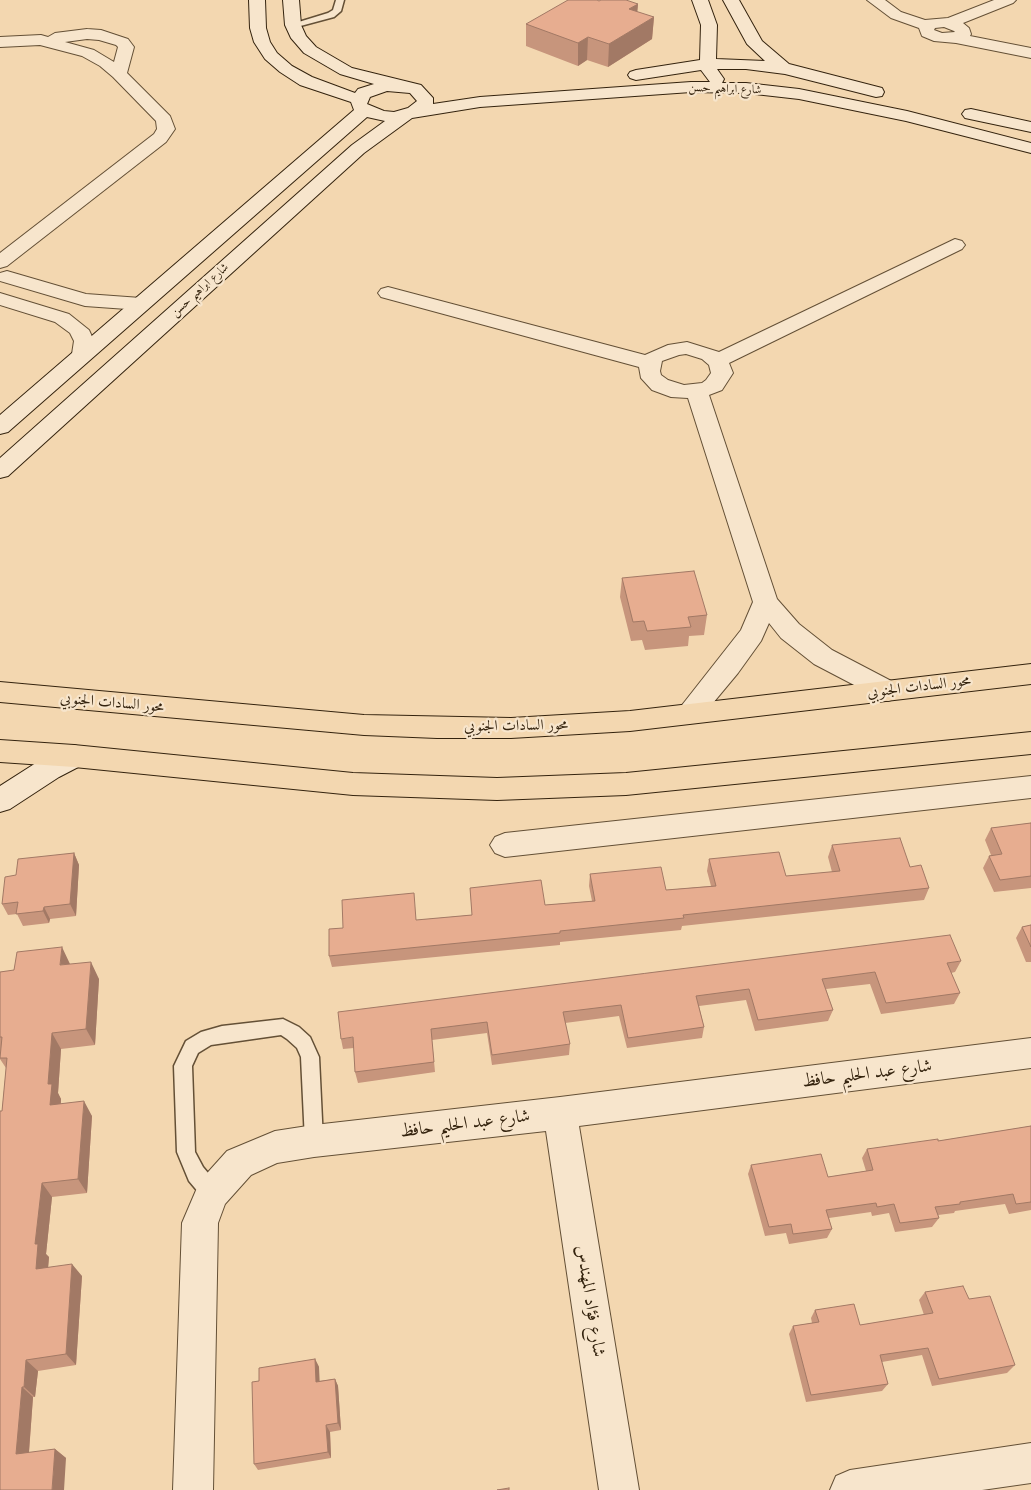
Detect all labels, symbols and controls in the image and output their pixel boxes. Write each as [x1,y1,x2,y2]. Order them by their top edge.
street label: شارع ابراهيم حسن [688,81,762,97]
street label: شارع ابراهيم حسن [168,260,232,320]
street label: محور السادات الجنوبي [866,672,972,702]
street label: محور السادات الجنوبي [59,689,165,717]
street label: محور السادات الجنوبي [464,716,568,736]
street label: شارع عبد الحليم حافظ [801,1055,933,1093]
street label: شارع عبد الحليم حافظ [399,1105,531,1143]
street label: شارع فؤاد المهندس [571,1244,609,1358]

